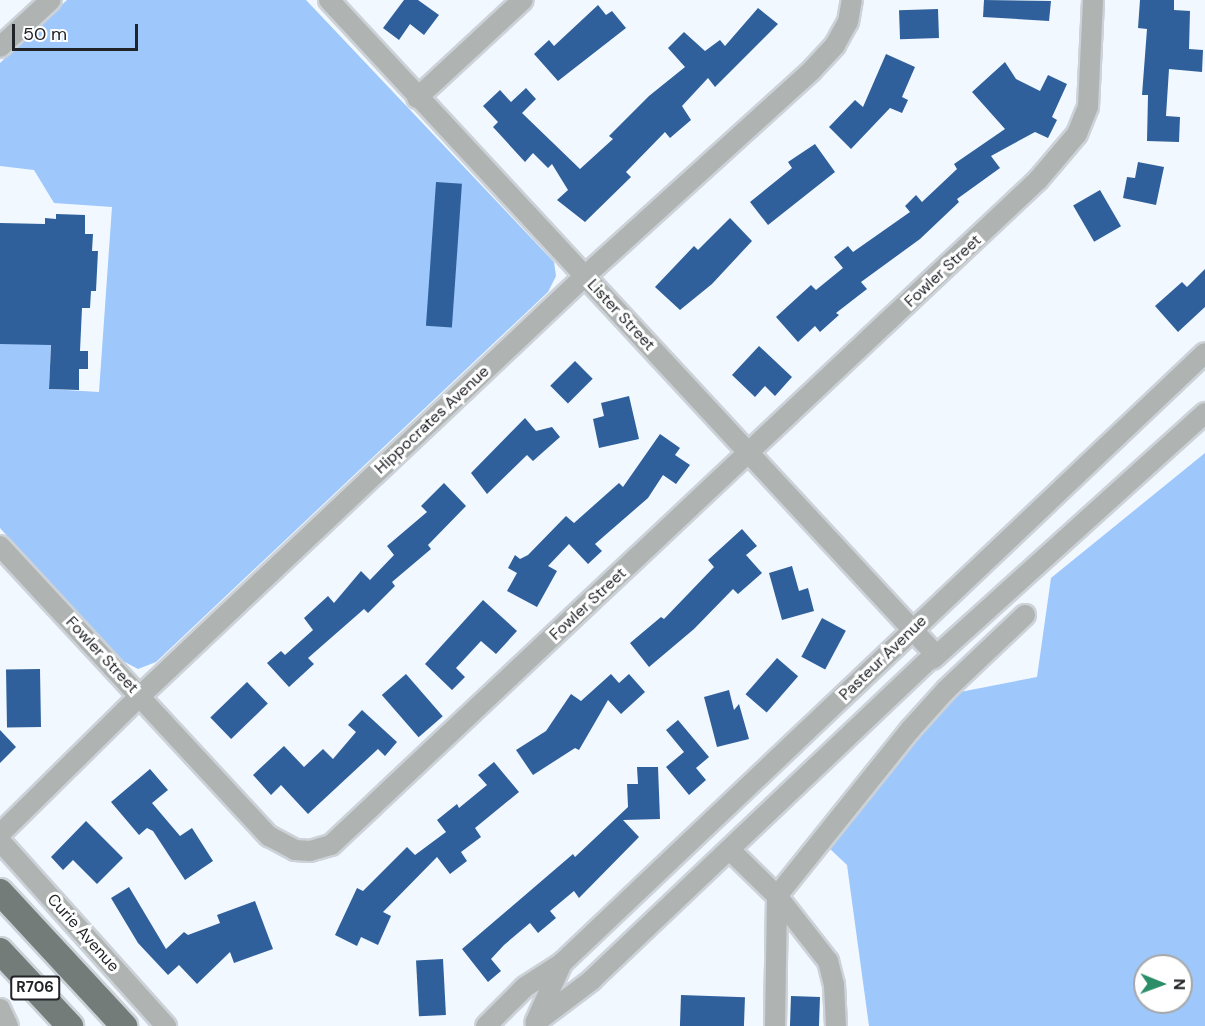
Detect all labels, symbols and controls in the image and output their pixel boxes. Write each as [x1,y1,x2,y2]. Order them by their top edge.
scale bar [15,12,141,50]
text: 50 m [23,22,67,46]
street label: Fowler Street [901,231,985,311]
street label: Lister Street [583,275,659,355]
street label: Hippocrates Avenue [371,362,493,478]
street label: Fowler Street [546,564,630,644]
street label: Pasteur Avenue [835,611,931,705]
street label: Fowler Street [62,613,142,697]
street label: Curie Avenue [43,890,123,976]
north arrow [1133,954,1193,1014]
road number: R706 [9,976,60,1000]
text: N [1169,978,1190,990]

